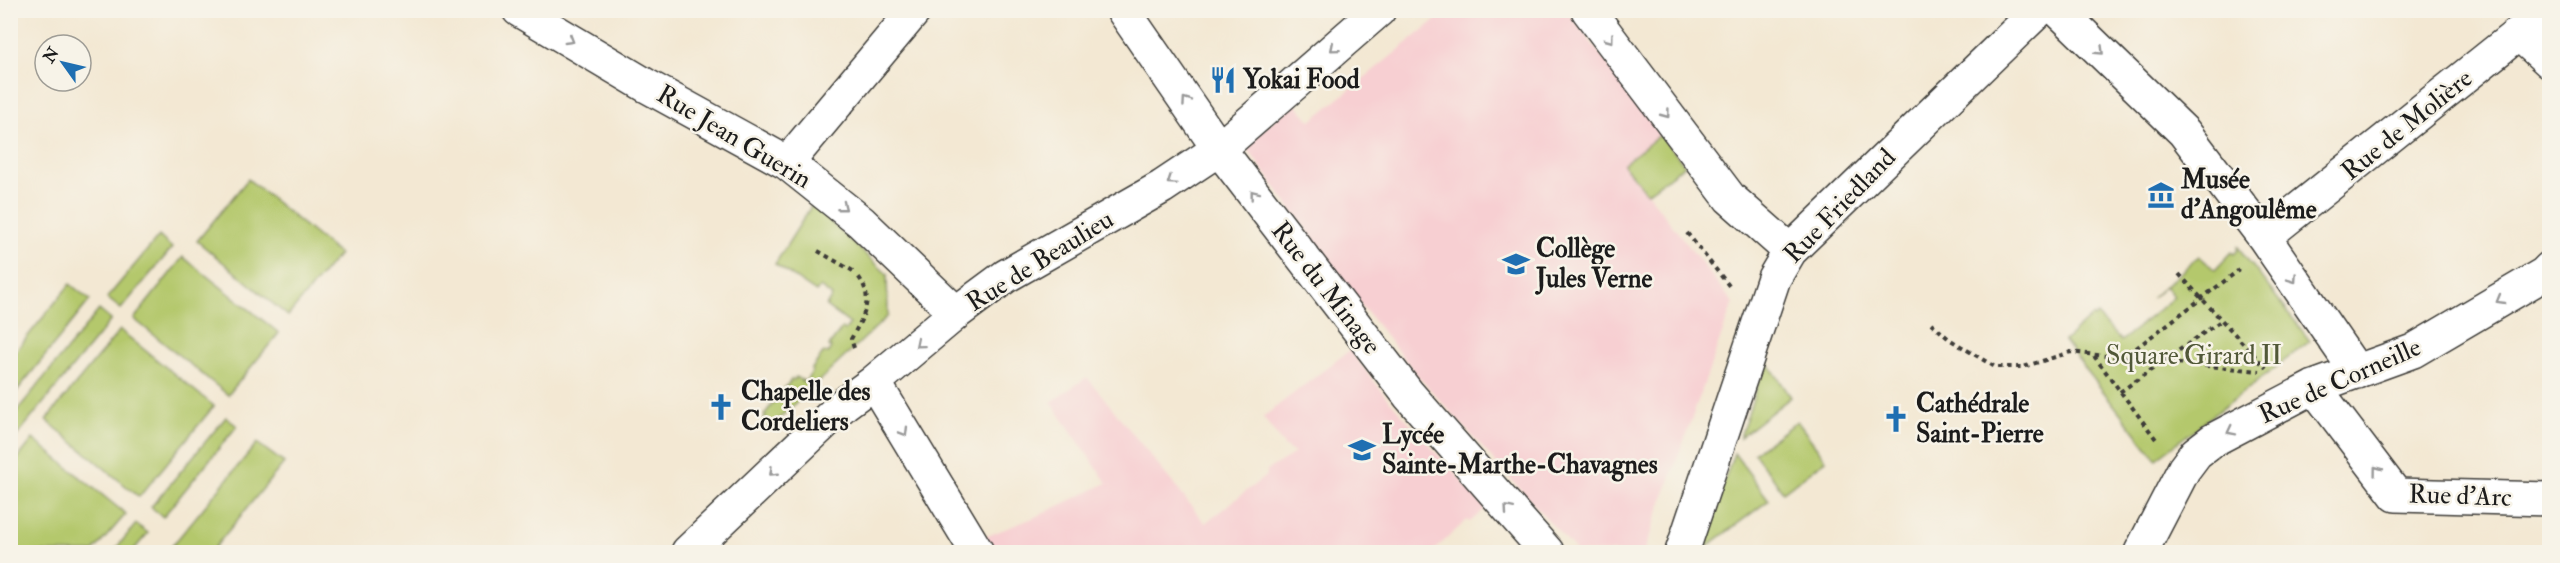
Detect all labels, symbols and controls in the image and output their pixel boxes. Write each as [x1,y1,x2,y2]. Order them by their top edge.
one-way arrow [564,32,574,44]
one-way arrow [1602,32,1613,43]
north arrow [33,33,93,93]
one-way arrow [1330,41,1341,52]
text: N [39,43,64,68]
one-way arrow [2094,44,2104,55]
street label: Rue de Molière [2335,62,2479,188]
place label: Yokai Food [1242,64,1360,96]
restaurant icon: Yokai Food [1208,65,1238,95]
street label: Rue Jean Guerin [651,78,817,196]
one-way arrow [1182,96,1193,107]
one-way arrow [1659,108,1670,119]
street label: Rue Friedland [1777,142,1903,270]
place label: Musée d'Angoulême [2180,164,2317,227]
one-way arrow [1166,174,1177,185]
museum icon: Musée d'Angoulême [2146,180,2176,210]
one-way arrow [1250,190,1261,201]
one-way arrow [836,200,847,211]
street label: Rue de Beaulieu [961,203,1119,319]
street label: Rue du Minage [1264,215,1388,361]
place label: Collège Jules Verne [1534,233,1652,295]
school or university icon: Collège Jules Verne [1501,249,1531,279]
one-way arrow [2286,272,2297,283]
one-way arrow [2496,292,2506,304]
street label: Rue de Corneille [2254,331,2426,431]
one-way arrow [915,336,926,347]
park label: Square Girard II [2106,340,2282,372]
place label: Chapelle des Cordeliers [741,376,871,438]
place label: Cathédrale Saint-Pierre [1916,388,2044,450]
church icon: Chapelle des Cordeliers [706,392,736,422]
church icon: Cathédrale Saint-Pierre [1881,404,1911,434]
place label: Lycée Sainte-Marthe-Chavagnes [1382,419,1658,482]
one-way arrow [2227,423,2238,435]
one-way arrow [897,426,908,436]
school or university icon: Lycée Sainte-Marthe-Chavagnes [1347,435,1377,465]
one-way arrow [769,464,780,475]
one-way arrow [2374,466,2385,477]
street label: Rue d'Arc [2408,478,2512,514]
one-way arrow [1505,504,1516,515]

